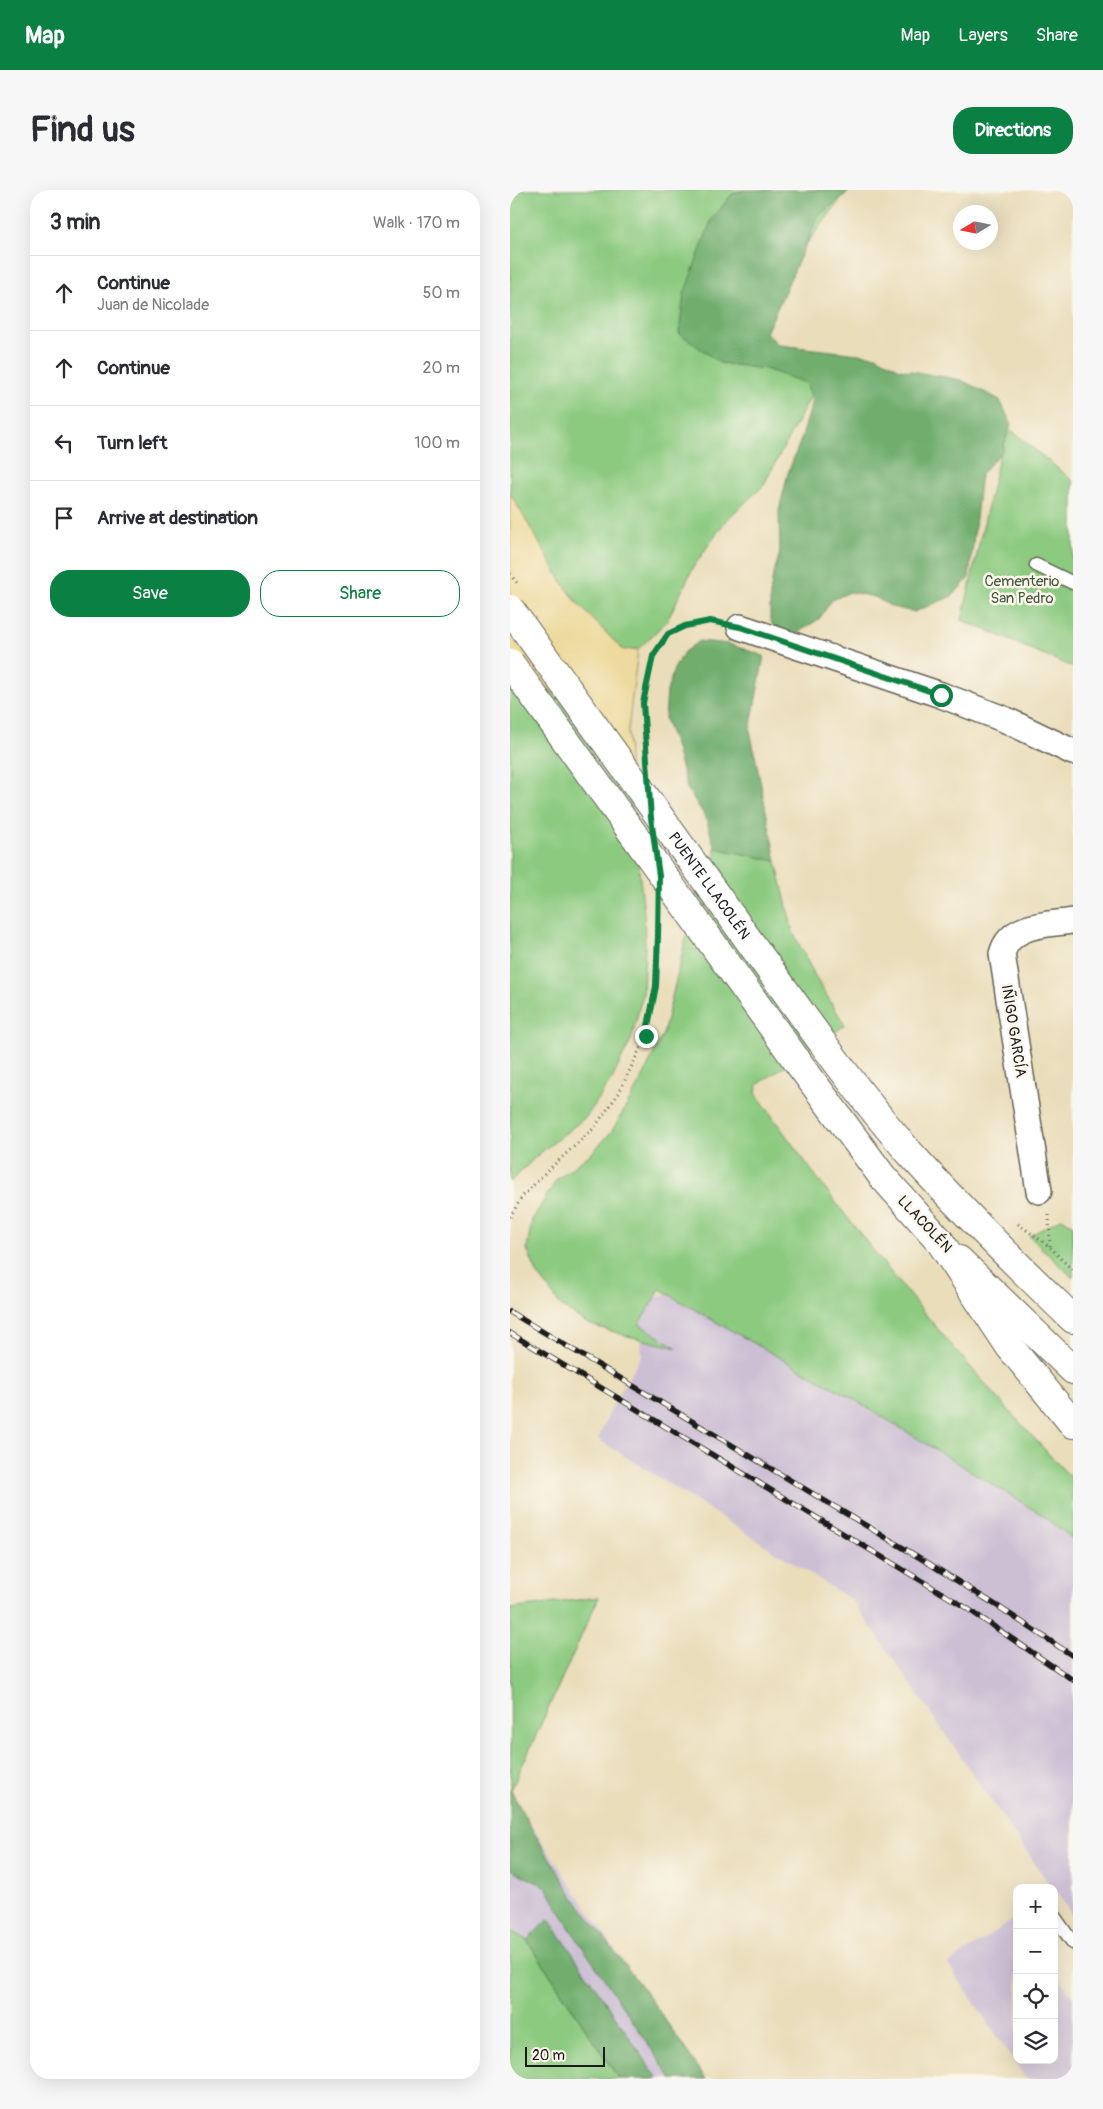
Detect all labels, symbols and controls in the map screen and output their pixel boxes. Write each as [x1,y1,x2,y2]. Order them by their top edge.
text: Map [25,21,65,50]
text: Map [901,24,930,47]
text: Layers [958,24,1008,47]
text: Share [1036,24,1078,47]
button: Directions [953,107,1073,154]
text: Find us [30,108,135,152]
north arrow [953,205,998,250]
text: 3 min [50,209,100,236]
text: Walk · 170 m [373,213,460,233]
text: Continue [97,271,170,295]
icon: ahead [50,279,78,307]
text: 50 m [423,283,460,303]
text: Juan de Nicolade [97,295,209,315]
icon: ahead [50,354,78,382]
text: Continue [97,356,170,380]
text: 20 m [422,358,460,378]
icon: left [50,429,78,457]
text: Turn left [97,431,167,455]
text: 100 m [414,433,460,453]
icon: arrive [50,504,78,532]
text: Arrive at destination [97,506,258,530]
button: Save [50,570,250,617]
button: Share [260,570,460,617]
park label: Cementerio San Pedro [985,572,1059,608]
route start [930,684,953,707]
street label: PUENTE LLACOLÉN [664,829,754,943]
street label: IÑIGO GARCÍA [997,983,1030,1079]
route end [635,1025,658,1048]
street label: LLACOLÉN [893,1192,956,1257]
map controls [1013,1884,1058,2064]
button: + [1013,1884,1058,1929]
button: − [1013,1929,1058,1974]
button: locate [1013,1974,1058,2019]
button: layers [1013,2019,1058,2064]
scale bar [525,2044,605,2067]
text: 20 m [532,2047,565,2064]

